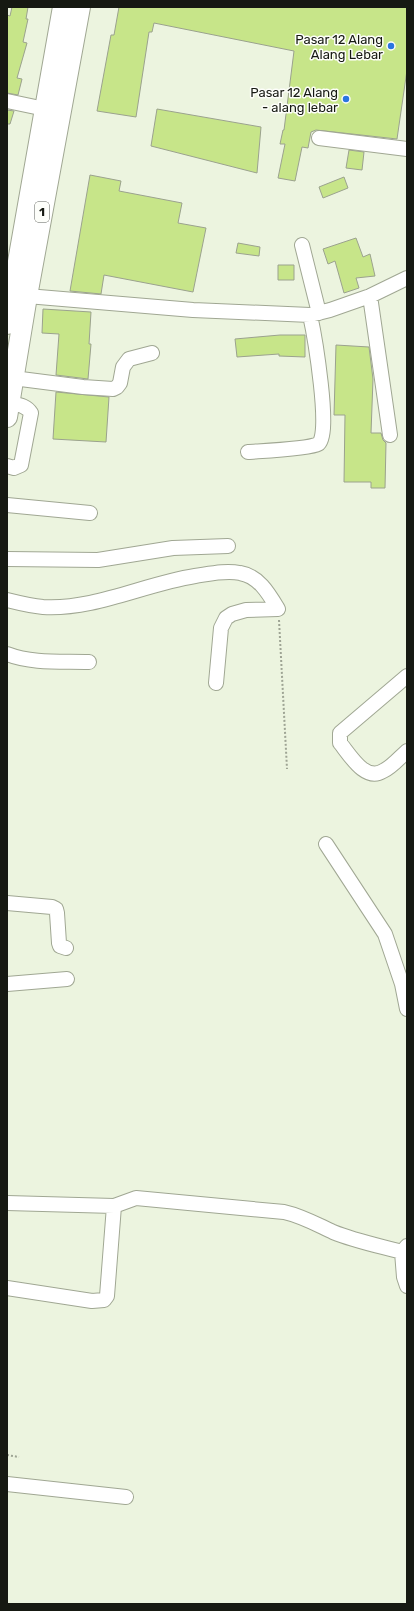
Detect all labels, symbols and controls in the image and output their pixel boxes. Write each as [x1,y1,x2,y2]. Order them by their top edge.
place label: Pasar 12 Alang Alang Lebar [295,32,383,63]
marker: Pasar 12 Alang Alang Lebar [386,41,396,51]
place label: Pasar 12 Alang - alang lebar [250,85,338,116]
marker: Pasar 12 Alang - alang lebar [341,94,351,104]
road number: 1 [35,202,49,222]

